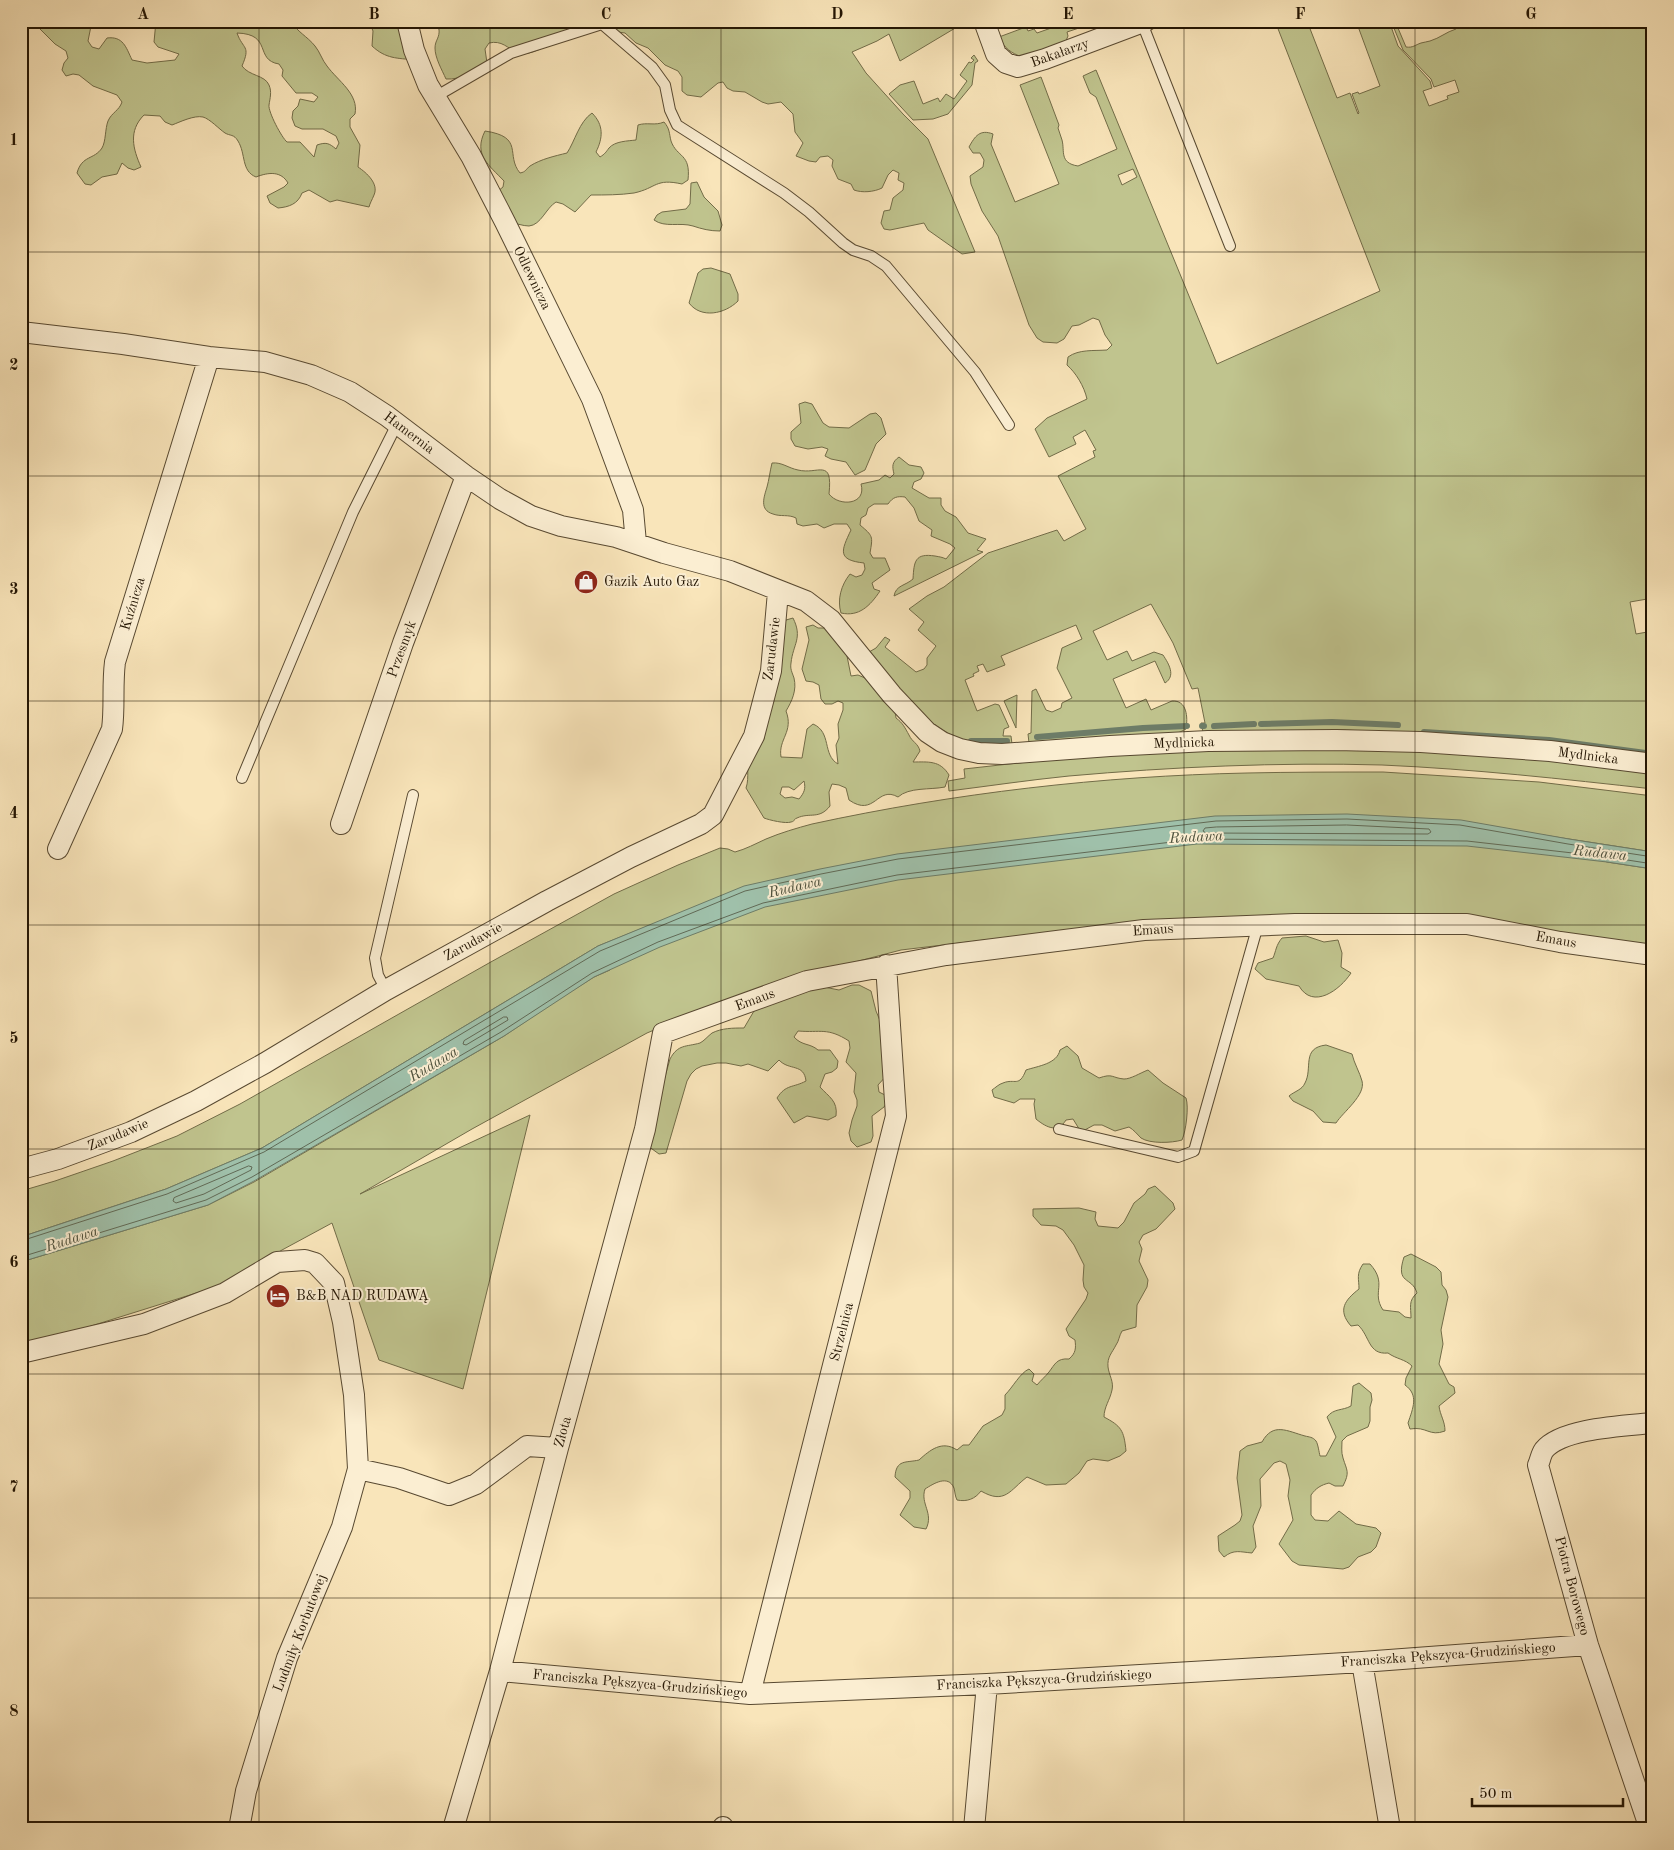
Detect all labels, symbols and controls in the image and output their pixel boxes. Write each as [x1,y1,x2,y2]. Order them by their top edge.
text: A [137,7,149,23]
text: B [368,7,380,23]
text: C [601,7,611,23]
text: D [831,7,843,23]
text: E [1062,7,1074,23]
text: F [1295,7,1306,23]
text: G [1525,7,1537,23]
street label: Bakałarzy [1029,36,1092,70]
text: 1 [9,133,19,149]
street label: Odlewnicza [511,244,553,312]
text: 2 [9,358,19,374]
street label: Hamernia [381,410,437,457]
shop icon: Gazik Auto Gaz [573,569,599,595]
place label: Gazik Auto Gaz [604,575,699,589]
street label: Kuźnicza [118,576,148,632]
text: 3 [9,582,19,598]
street label: Zarudawie [761,616,783,682]
street label: Przesmyk [385,619,419,679]
street label: Mydlnicka [1153,735,1215,751]
street label: Mydlnicka [1557,745,1619,767]
text: 4 [9,806,19,822]
water label: Rudawa [1168,829,1223,847]
water label: Rudawa [1571,844,1628,864]
water label: Rudawa [766,875,823,902]
street label: Zarudawie [442,920,504,964]
street label: Emaus [1132,922,1174,938]
street label: Emaus [1534,930,1578,950]
street label: Emaus [733,986,777,1014]
text: 5 [9,1031,19,1047]
water label: Rudawa [406,1045,461,1086]
street label: Zarudawie [86,1116,150,1154]
water label: Rudawa [43,1224,100,1256]
text: 6 [9,1255,19,1271]
hotel icon: B&B NAD RUDAWĄ [265,1283,291,1309]
place label: B&B NAD RUDAWĄ [296,1289,429,1303]
street label: Strzelnica [828,1301,856,1363]
street label: Złota [552,1415,574,1449]
text: 7 [9,1480,19,1496]
street label: Piotra Borowego [1552,1535,1592,1637]
street label: Ludmiły Korbutowej [271,1572,329,1694]
street label: Franciszka Pększyca-Grudzińskiego [1340,1640,1556,1670]
street label: Franciszka Pększyca-Grudzińskiego [936,1667,1152,1693]
street label: Franciszka Pększyca-Grudzińskiego [532,1668,748,1700]
text: 8 [9,1704,19,1720]
scale bar [1472,1775,1623,1807]
text: 50 m [1479,1787,1513,1802]

